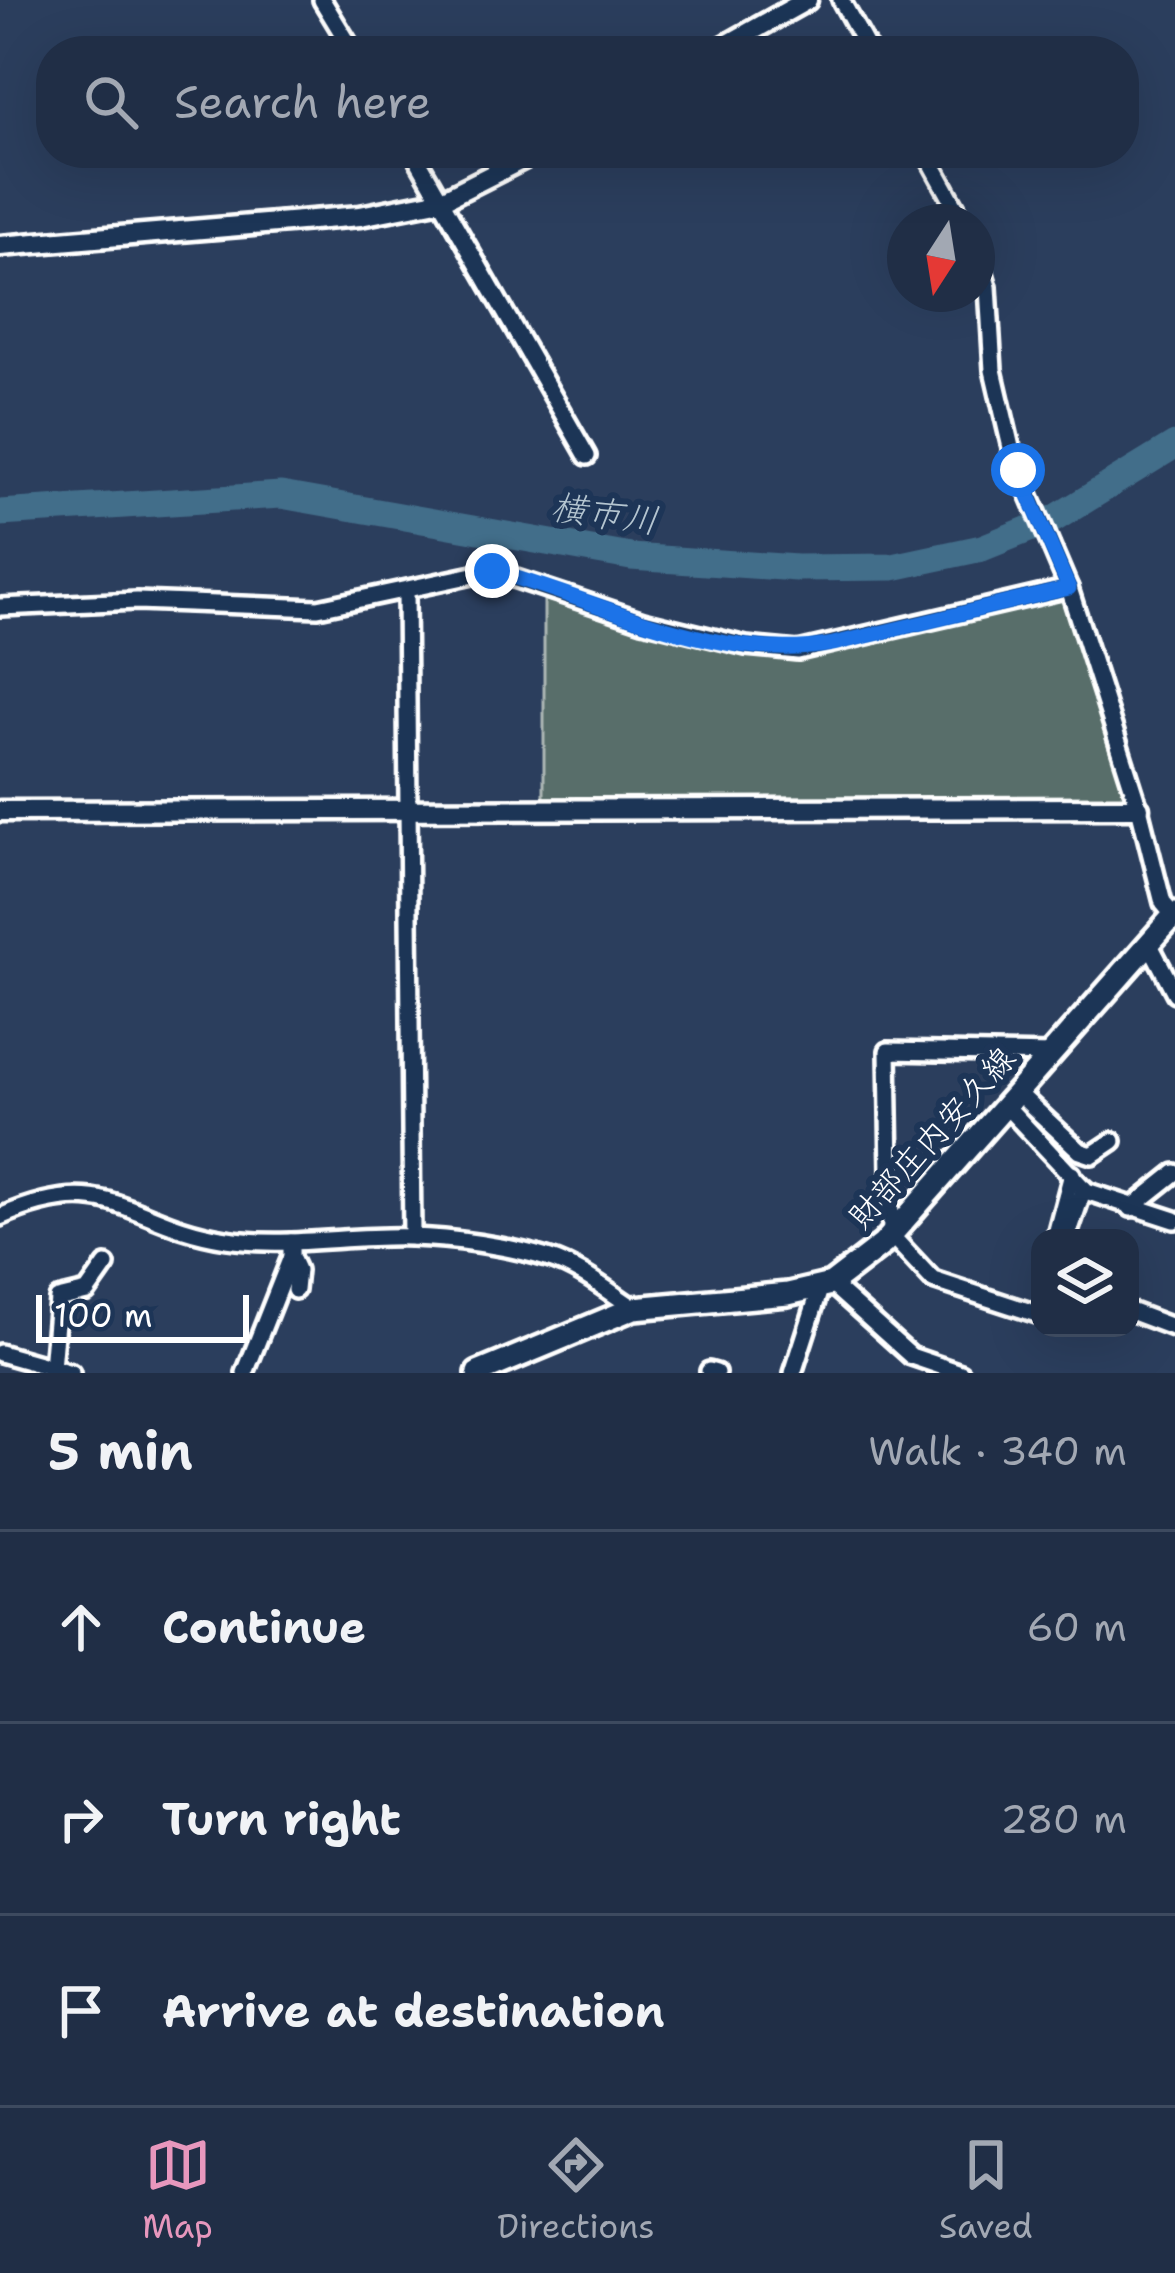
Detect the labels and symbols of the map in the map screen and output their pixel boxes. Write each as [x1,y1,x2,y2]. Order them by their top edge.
north arrow [887,204,995,312]
route start [991,443,1045,497]
water label: 横市川 [548,482,662,545]
route end [465,544,519,598]
street label: 財部庄内安久線 [837,1036,1025,1238]
scale bar [36,1289,249,1342]

